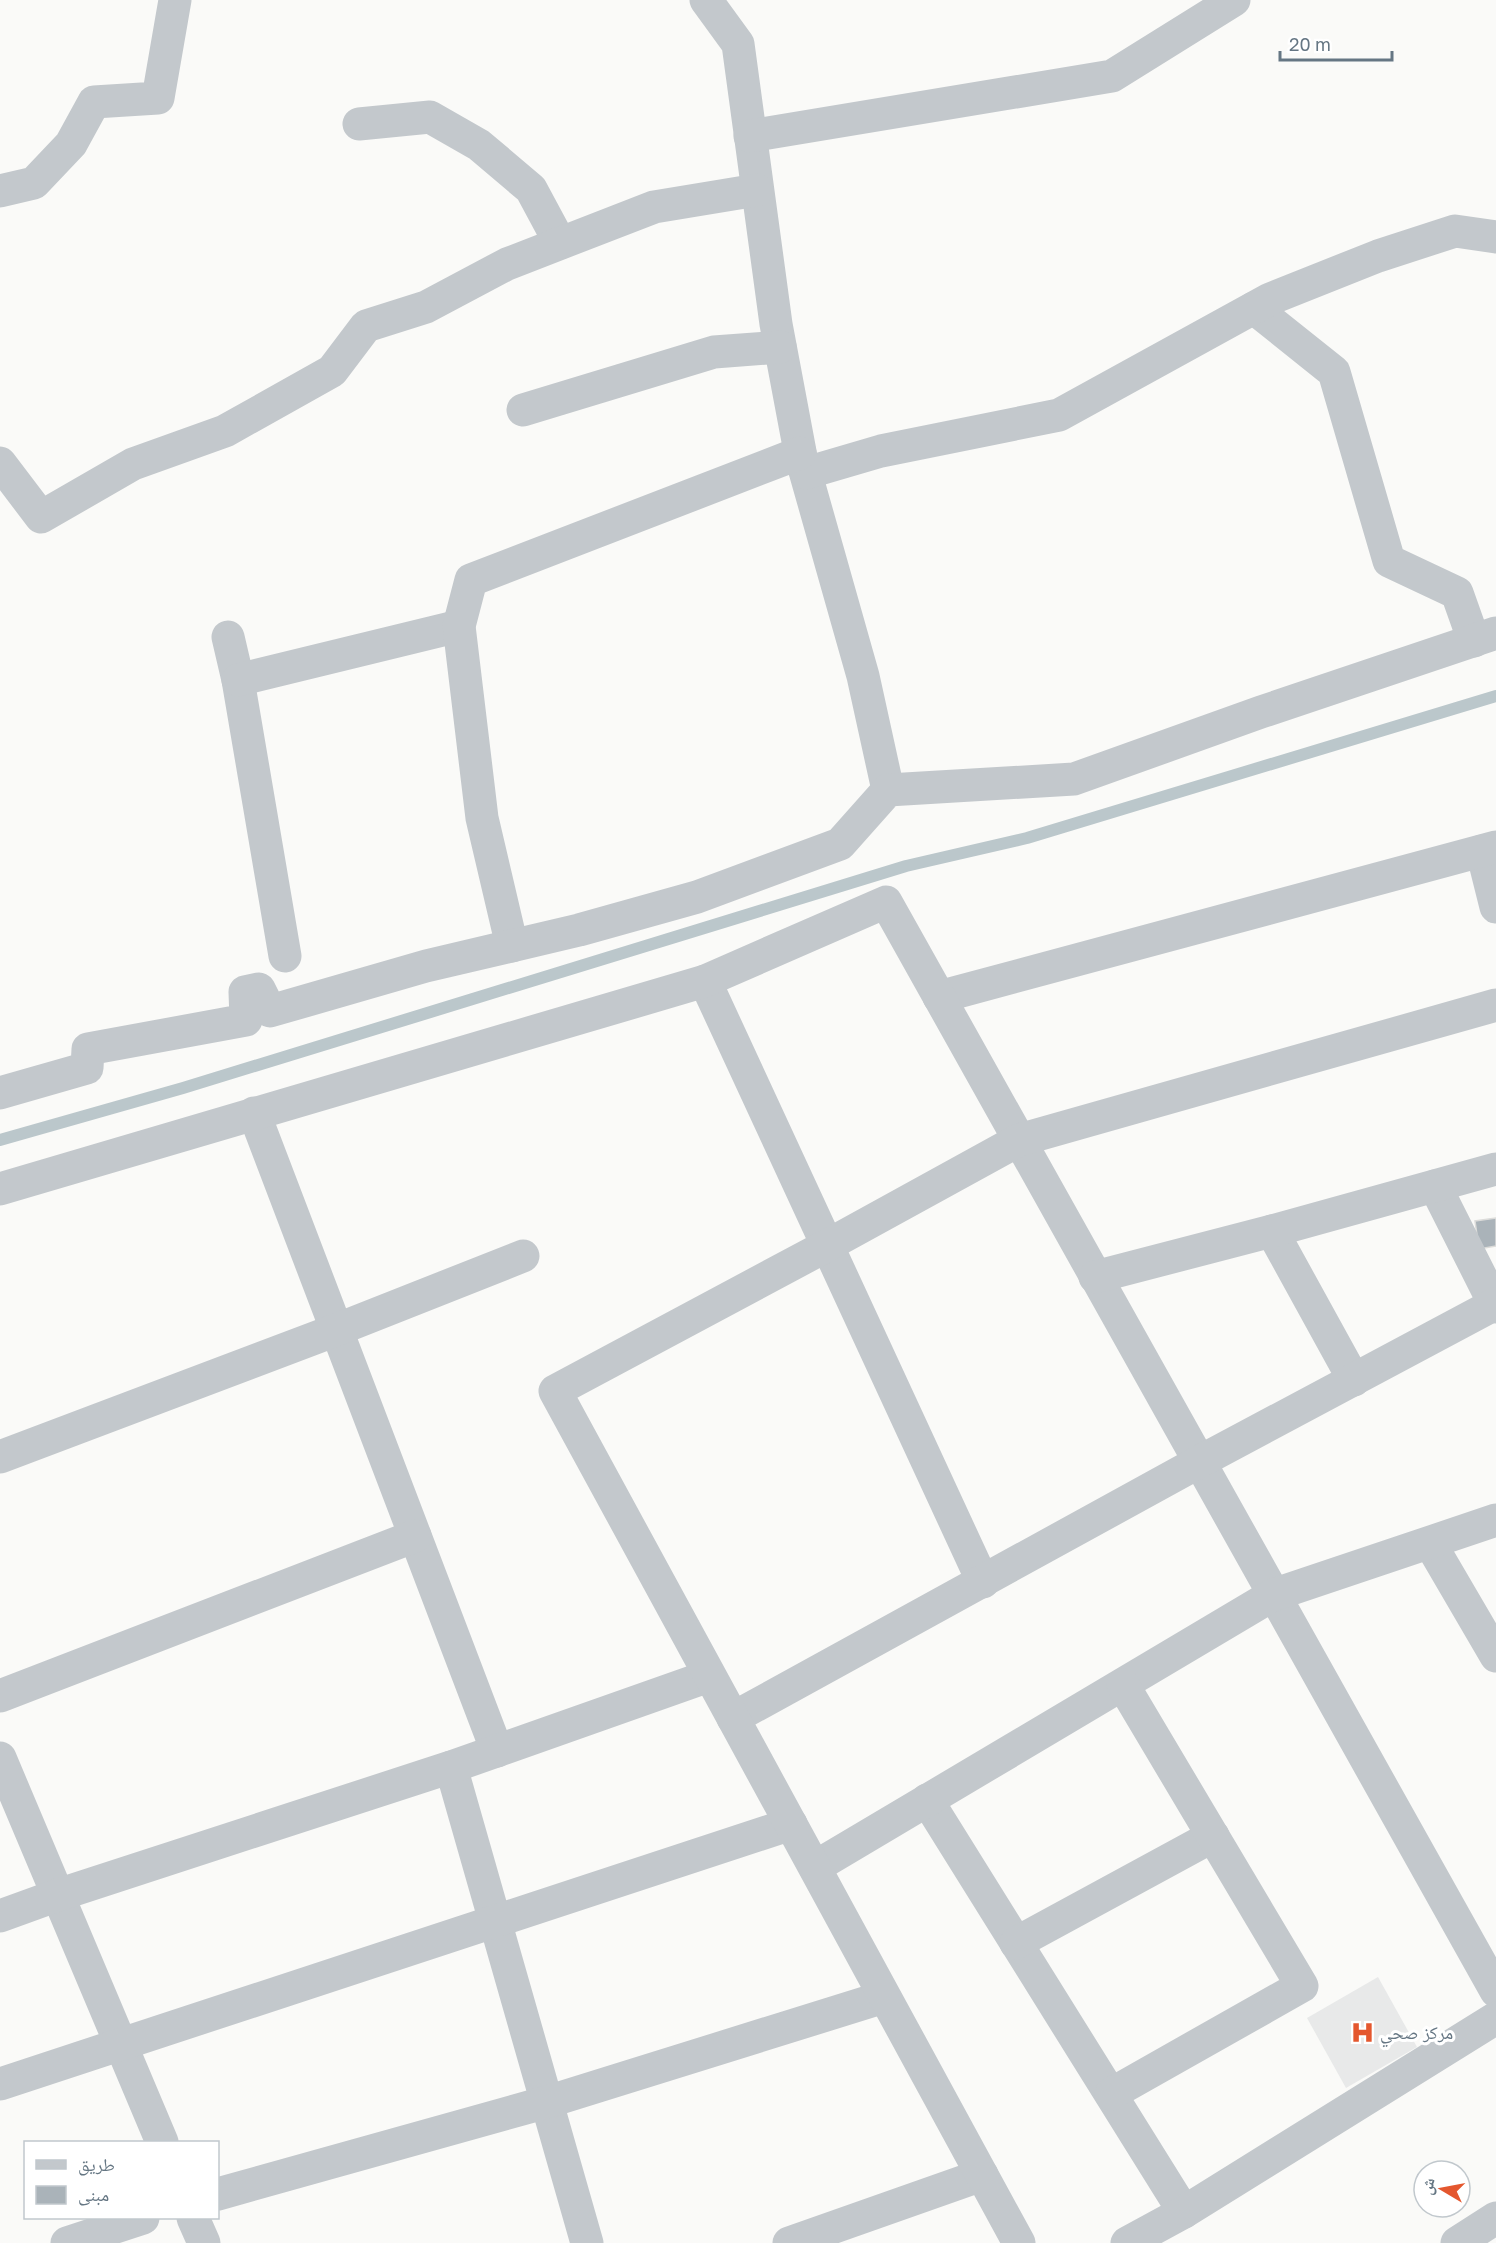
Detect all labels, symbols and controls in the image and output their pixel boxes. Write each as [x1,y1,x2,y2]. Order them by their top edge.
scale bar [1280,24,1392,62]
text: 20 m [1289,33,1331,55]
hospital icon: مركز صحي [1349,2020,1375,2046]
place label: مركز صحي [1380,2021,1453,2048]
legend [24,2141,219,2219]
text: طريق [78,2153,115,2176]
north arrow [1412,2159,1472,2219]
text: ش [1416,2176,1439,2196]
text: مبنى [78,2183,109,2206]

